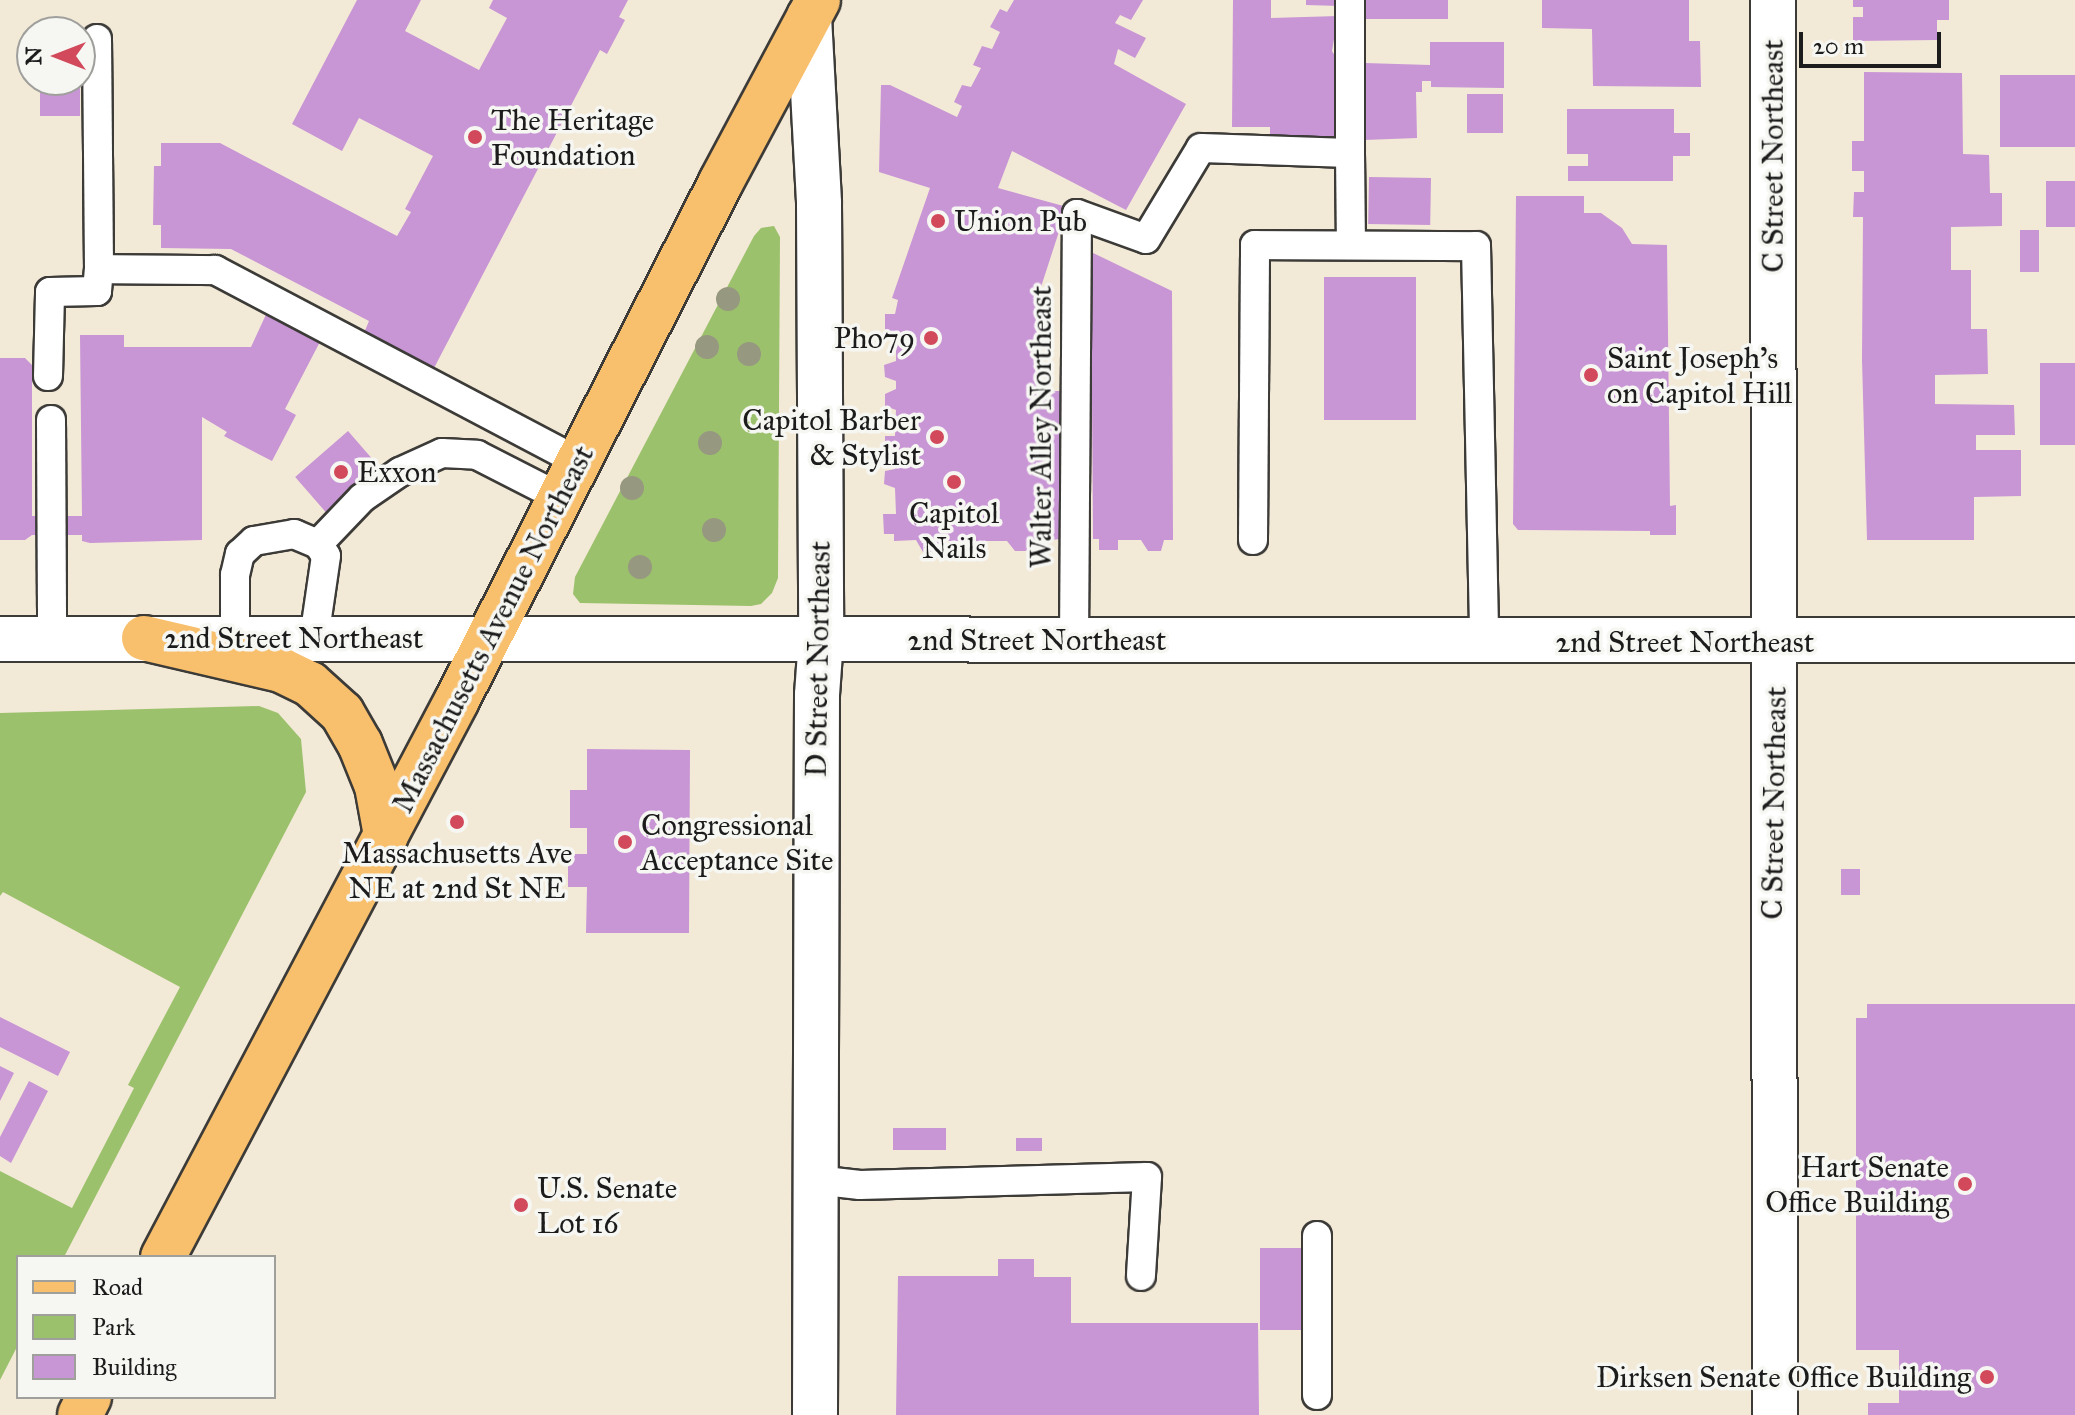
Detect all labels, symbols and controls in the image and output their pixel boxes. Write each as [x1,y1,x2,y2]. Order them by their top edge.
north arrow [16,16,96,96]
scale bar [1803,16,1945,66]
text: 20 m [1813,31,1864,61]
street label: C Street Northeast [1755,39,1791,273]
text: N [20,47,47,65]
place label: The Heritage Foundation [491,102,654,172]
marker: The Heritage Foundation [466,128,484,146]
place label: Union Pub [954,203,1087,239]
marker: Union Pub [929,212,947,230]
street label: Walter Alley Northeast [1023,285,1059,569]
place label: Pho79 [834,320,915,356]
marker: Pho79 [922,329,940,347]
place label: Saint Joseph's on Capitol Hill [1607,340,1792,410]
marker: Saint Joseph's on Capitol Hill [1582,366,1600,384]
place label: Capitol Barber & Stylist [742,402,921,472]
marker: Capitol Barber & Stylist [928,428,946,446]
street label: Massachusetts Avenue Northeast [385,439,601,819]
place label: Exxon [357,454,436,490]
marker: Exxon [332,463,350,481]
marker: Capitol Nails [945,473,963,491]
place label: Capitol Nails [909,495,999,566]
street label: D Street Northeast [798,540,838,778]
street label: 2nd Street Northeast [165,620,423,656]
street label: 2nd Street Northeast [908,622,1166,658]
street label: 2nd Street Northeast [1556,624,1814,660]
street label: C Street Northeast [1754,686,1794,920]
place label: Congressional Acceptance Site [641,807,833,878]
marker: Massachusetts Ave NE at 2nd St NE [448,813,466,831]
marker: Congressional Acceptance Site [616,833,634,851]
place label: Massachusetts Ave NE at 2nd St NE [342,835,572,906]
place label: Hart Senate Office Building [1765,1149,1949,1220]
place label: U.S. Senate Lot 16 [537,1170,677,1240]
marker: Hart Senate Office Building [1956,1175,1974,1193]
marker: U.S. Senate Lot 16 [512,1196,530,1214]
legend [16,1255,276,1399]
text: Road [92,1272,143,1302]
text: Park [92,1312,135,1342]
text: Building [92,1352,177,1382]
place label: Dirksen Senate Office Building [1596,1359,1971,1395]
marker: Dirksen Senate Office Building [1978,1368,1996,1386]

